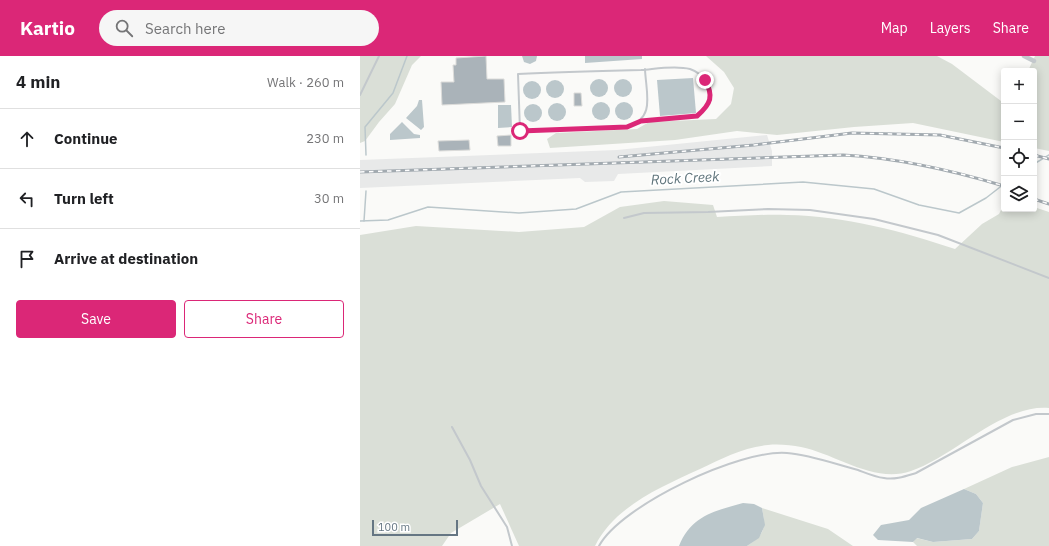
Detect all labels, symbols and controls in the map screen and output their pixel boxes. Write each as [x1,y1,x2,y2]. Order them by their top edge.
search box [99,10,379,46]
text: Kartio [20,16,75,40]
icon: search [113,17,135,39]
text: Search here [145,19,225,38]
text: Map [881,19,908,37]
text: Layers [930,19,971,37]
text: Share [993,19,1029,37]
map controls [1001,68,1037,212]
button: + [1001,68,1037,104]
text: 4 min [16,71,60,93]
route end [696,71,714,89]
text: Walk · 260 m [267,74,344,91]
button: − [1001,104,1037,140]
route start [511,122,529,140]
icon: ahead [16,128,38,150]
text: Continue [54,129,118,148]
text: 230 m [306,130,344,147]
button: locate [1001,140,1037,176]
water label: Rock Creek [650,167,720,189]
button: layers [1001,176,1037,212]
icon: left [16,188,38,210]
text: Turn left [54,189,114,208]
text: 30 m [314,190,344,207]
icon: arrive [16,248,38,270]
text: Arrive at destination [54,249,198,268]
button: Save [16,300,176,338]
button: Share [184,300,344,338]
scale bar [372,518,458,537]
text: 100 m [378,520,410,534]

